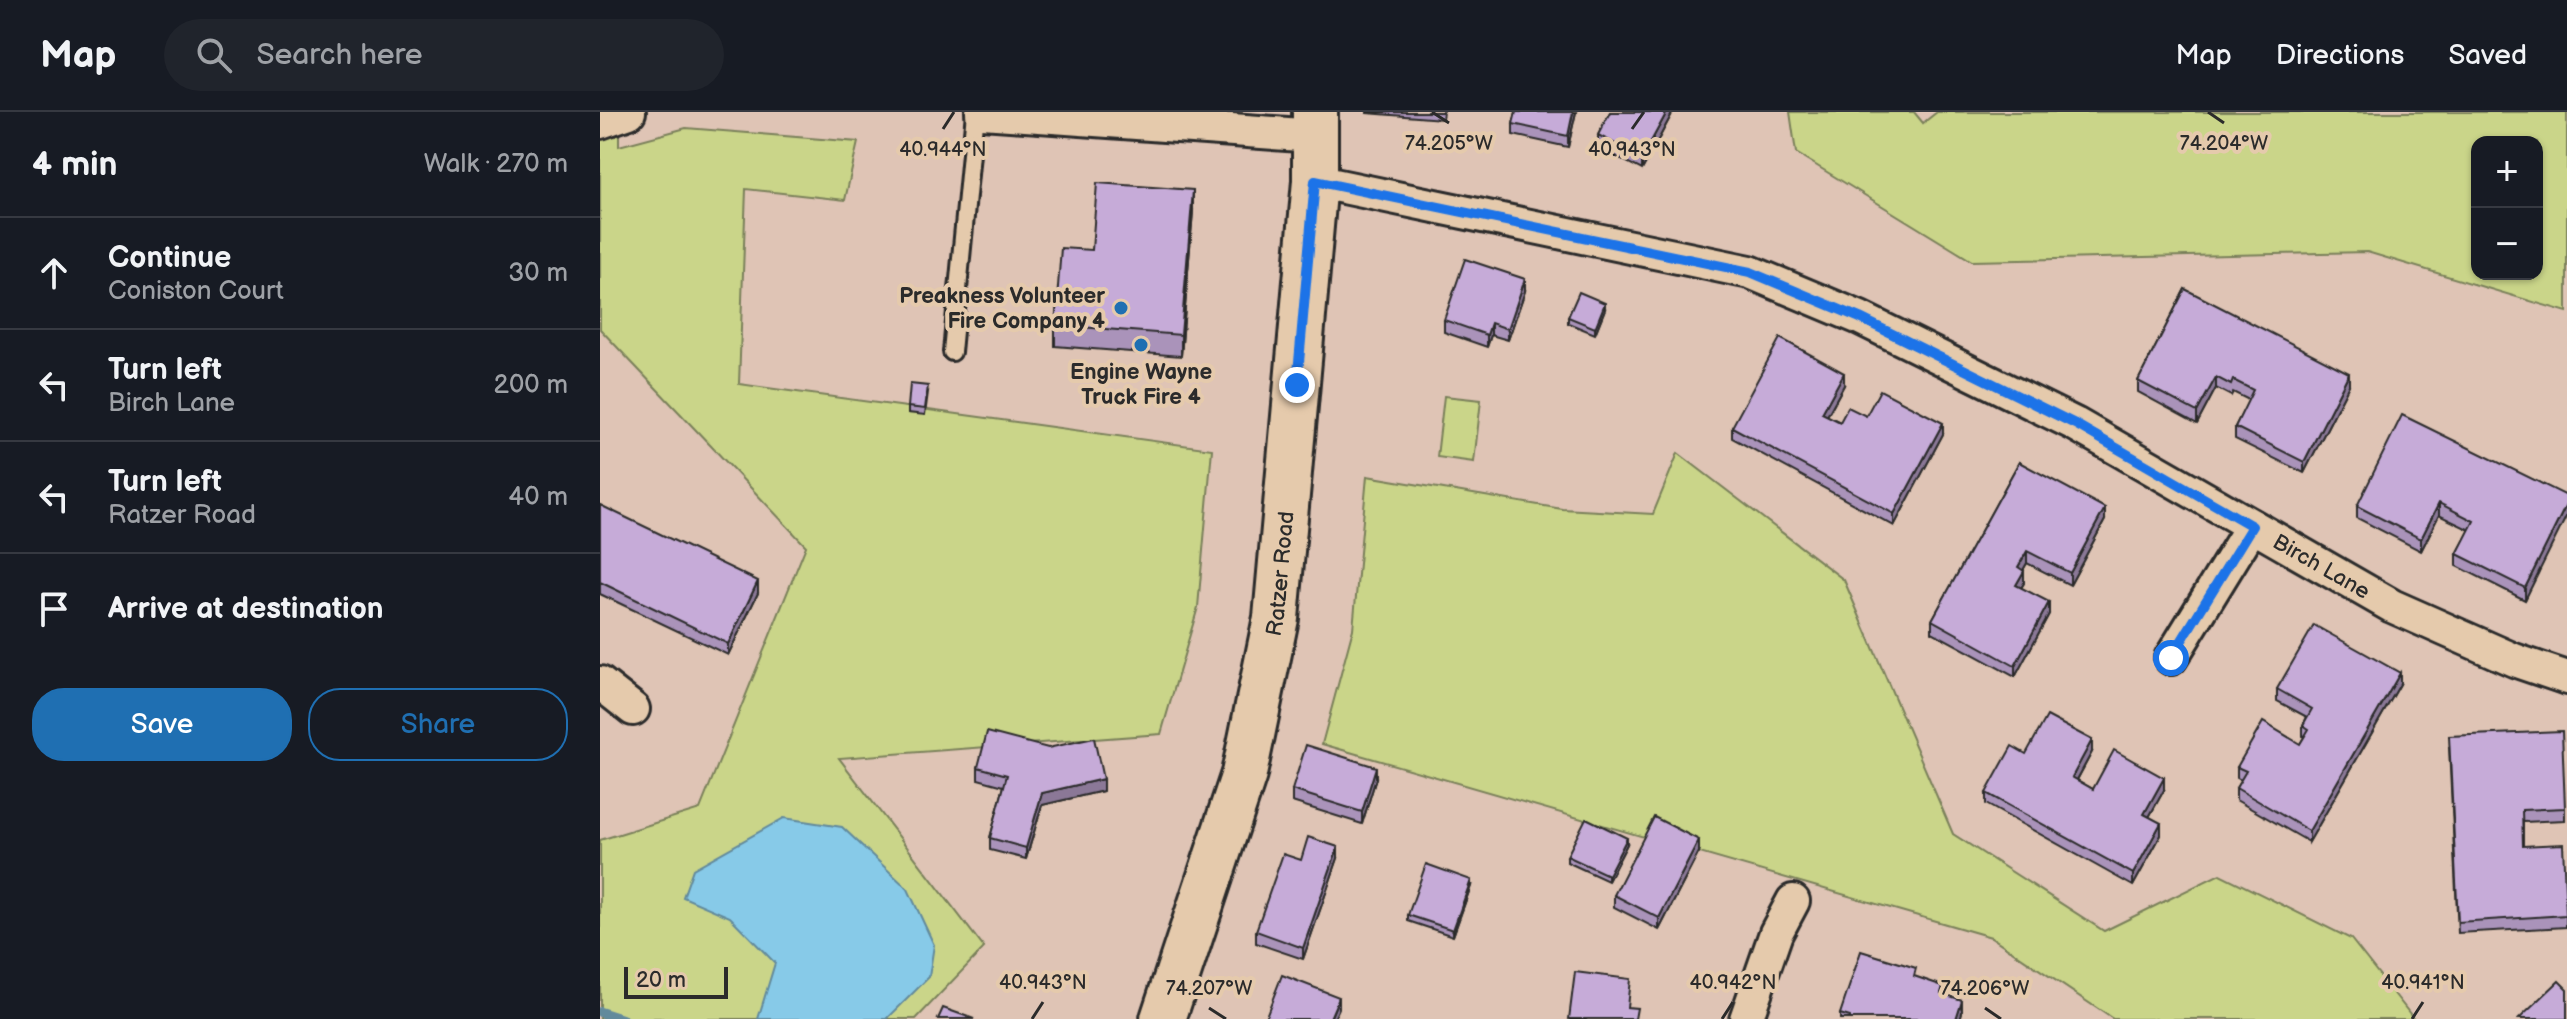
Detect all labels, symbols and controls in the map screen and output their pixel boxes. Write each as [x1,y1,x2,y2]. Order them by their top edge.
search box [164,19,724,91]
text: Map [40,33,116,78]
icon: search [192,33,236,77]
text: Search here [256,37,423,73]
text: Map [2175,39,2232,72]
text: Directions [2276,39,2404,72]
text: Saved [2448,39,2527,72]
text: 74.205°W [1405,132,1493,156]
text: 74.204°W [2180,132,2268,156]
map controls [2471,136,2543,280]
button: + [2471,136,2543,208]
text: 40.944°N [899,138,987,162]
text: 40.943°N [1588,138,1676,162]
text: 4 min [32,144,118,185]
text: Walk · 270 m [424,149,568,180]
button: − [2471,208,2543,280]
text: Continue [108,240,231,276]
icon: ahead [32,251,76,295]
text: 30 m [508,258,568,289]
text: Coniston Court [108,276,284,307]
place label: Preakness Volunteer Fire Company 4 [899,283,1105,335]
marker: Preakness Volunteer Fire Company 4 [1112,299,1130,317]
marker: Engine Wayne Truck Fire 4 [1132,336,1150,354]
text: Turn left [108,352,222,388]
place label: Engine Wayne Truck Fire 4 [1070,359,1212,411]
icon: left [32,363,76,407]
route end [1279,367,1315,403]
text: 200 m [494,370,568,401]
text: Birch Lane [108,388,235,419]
text: Turn left [108,464,222,500]
icon: left [32,475,76,519]
text: 40 m [508,482,568,513]
text: Ratzer Road [108,500,256,531]
street label: Ratzer Road [1261,510,1300,639]
street label: Birch Lane [2268,529,2374,605]
icon: arrive [32,587,76,631]
text: Arrive at destination [108,591,384,627]
route start [2153,640,2189,676]
button: Save [32,688,292,761]
button: Share [308,688,568,761]
scale bar [624,963,728,999]
text: 20 m [636,967,686,994]
text: 40.943°N [999,971,1087,995]
text: 40.942°N [1689,971,1777,995]
text: 40.941°N [2381,971,2465,995]
text: 74.207°W [1166,977,1252,1001]
text: 74.206°W [1941,977,2029,1001]

